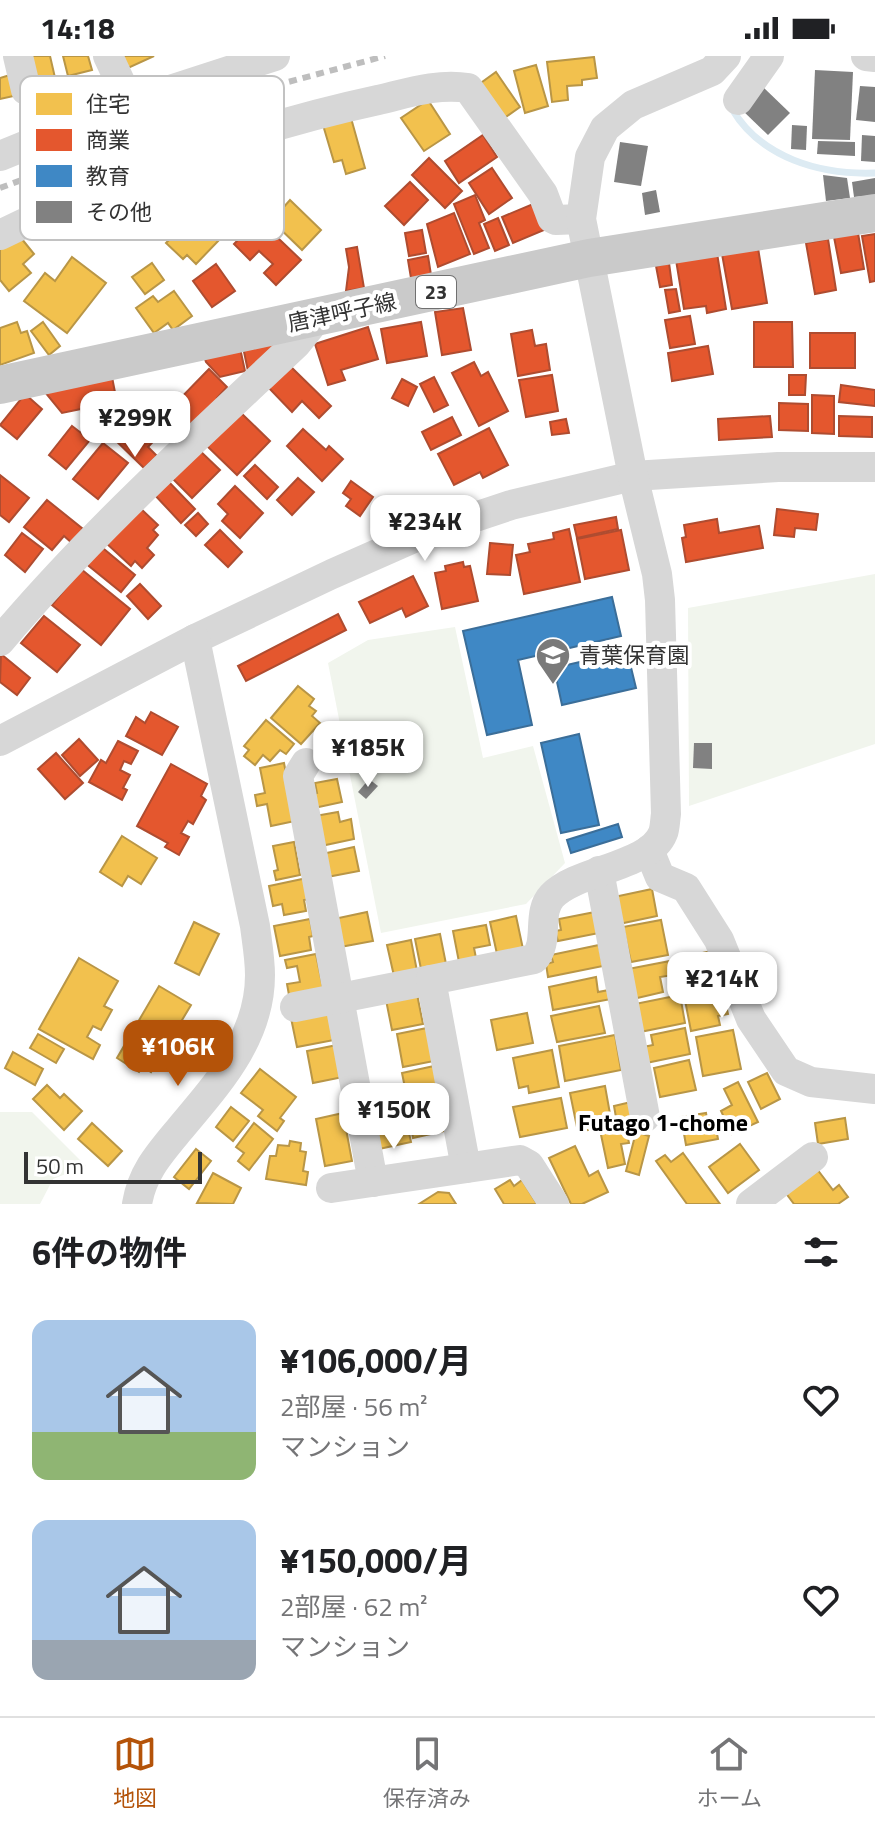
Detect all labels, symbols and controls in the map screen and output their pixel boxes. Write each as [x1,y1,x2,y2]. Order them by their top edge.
text: 14:18 [40,5,115,51]
legend [20,76,284,240]
text: 住宅 [86,87,130,121]
text: 商業 [86,123,130,157]
text: 教育 [86,159,130,193]
text: その他 [86,195,152,229]
road number: 23 [416,276,456,308]
street label: 唐津呼子線 [285,284,399,340]
pin: ¥299K [79,391,191,459]
text: ¥299K [98,397,172,436]
pin: ¥234K [369,495,481,563]
text: ¥234K [388,501,462,540]
school or university icon: 青葉保育園 [534,636,572,686]
place label: 青葉保育園 [579,638,689,672]
pin: ¥185K [312,721,424,789]
text: ¥185K [331,727,405,766]
pin: ¥214K [666,952,778,1020]
text: ¥214K [685,958,759,997]
pin: ¥106K [122,1020,234,1088]
text: ¥106K [141,1026,215,1065]
pin: ¥150K [338,1083,450,1151]
text: ¥150K [357,1089,431,1128]
district label: Futago 1-chome [578,1104,748,1140]
scale bar [24,1148,202,1184]
text: 50 m [36,1149,84,1183]
text: 6件の物件 [32,1226,187,1278]
icon: filters [799,1230,843,1274]
text: ¥106,000/月 [280,1334,472,1386]
icon: home [96,1352,192,1448]
icon: heart [799,1378,843,1422]
text: 2部屋 · 56 m² [280,1387,428,1426]
text: マンション [280,1427,410,1466]
text: ¥150,000/月 [280,1534,472,1586]
icon: home [96,1552,192,1648]
icon: heart [799,1578,843,1622]
text: 2部屋 · 62 m² [280,1587,428,1626]
text: マンション [280,1627,410,1666]
tab: 地図 [113,1732,157,1815]
tab: 保存済み [383,1732,471,1815]
tab: ホーム [697,1732,762,1815]

